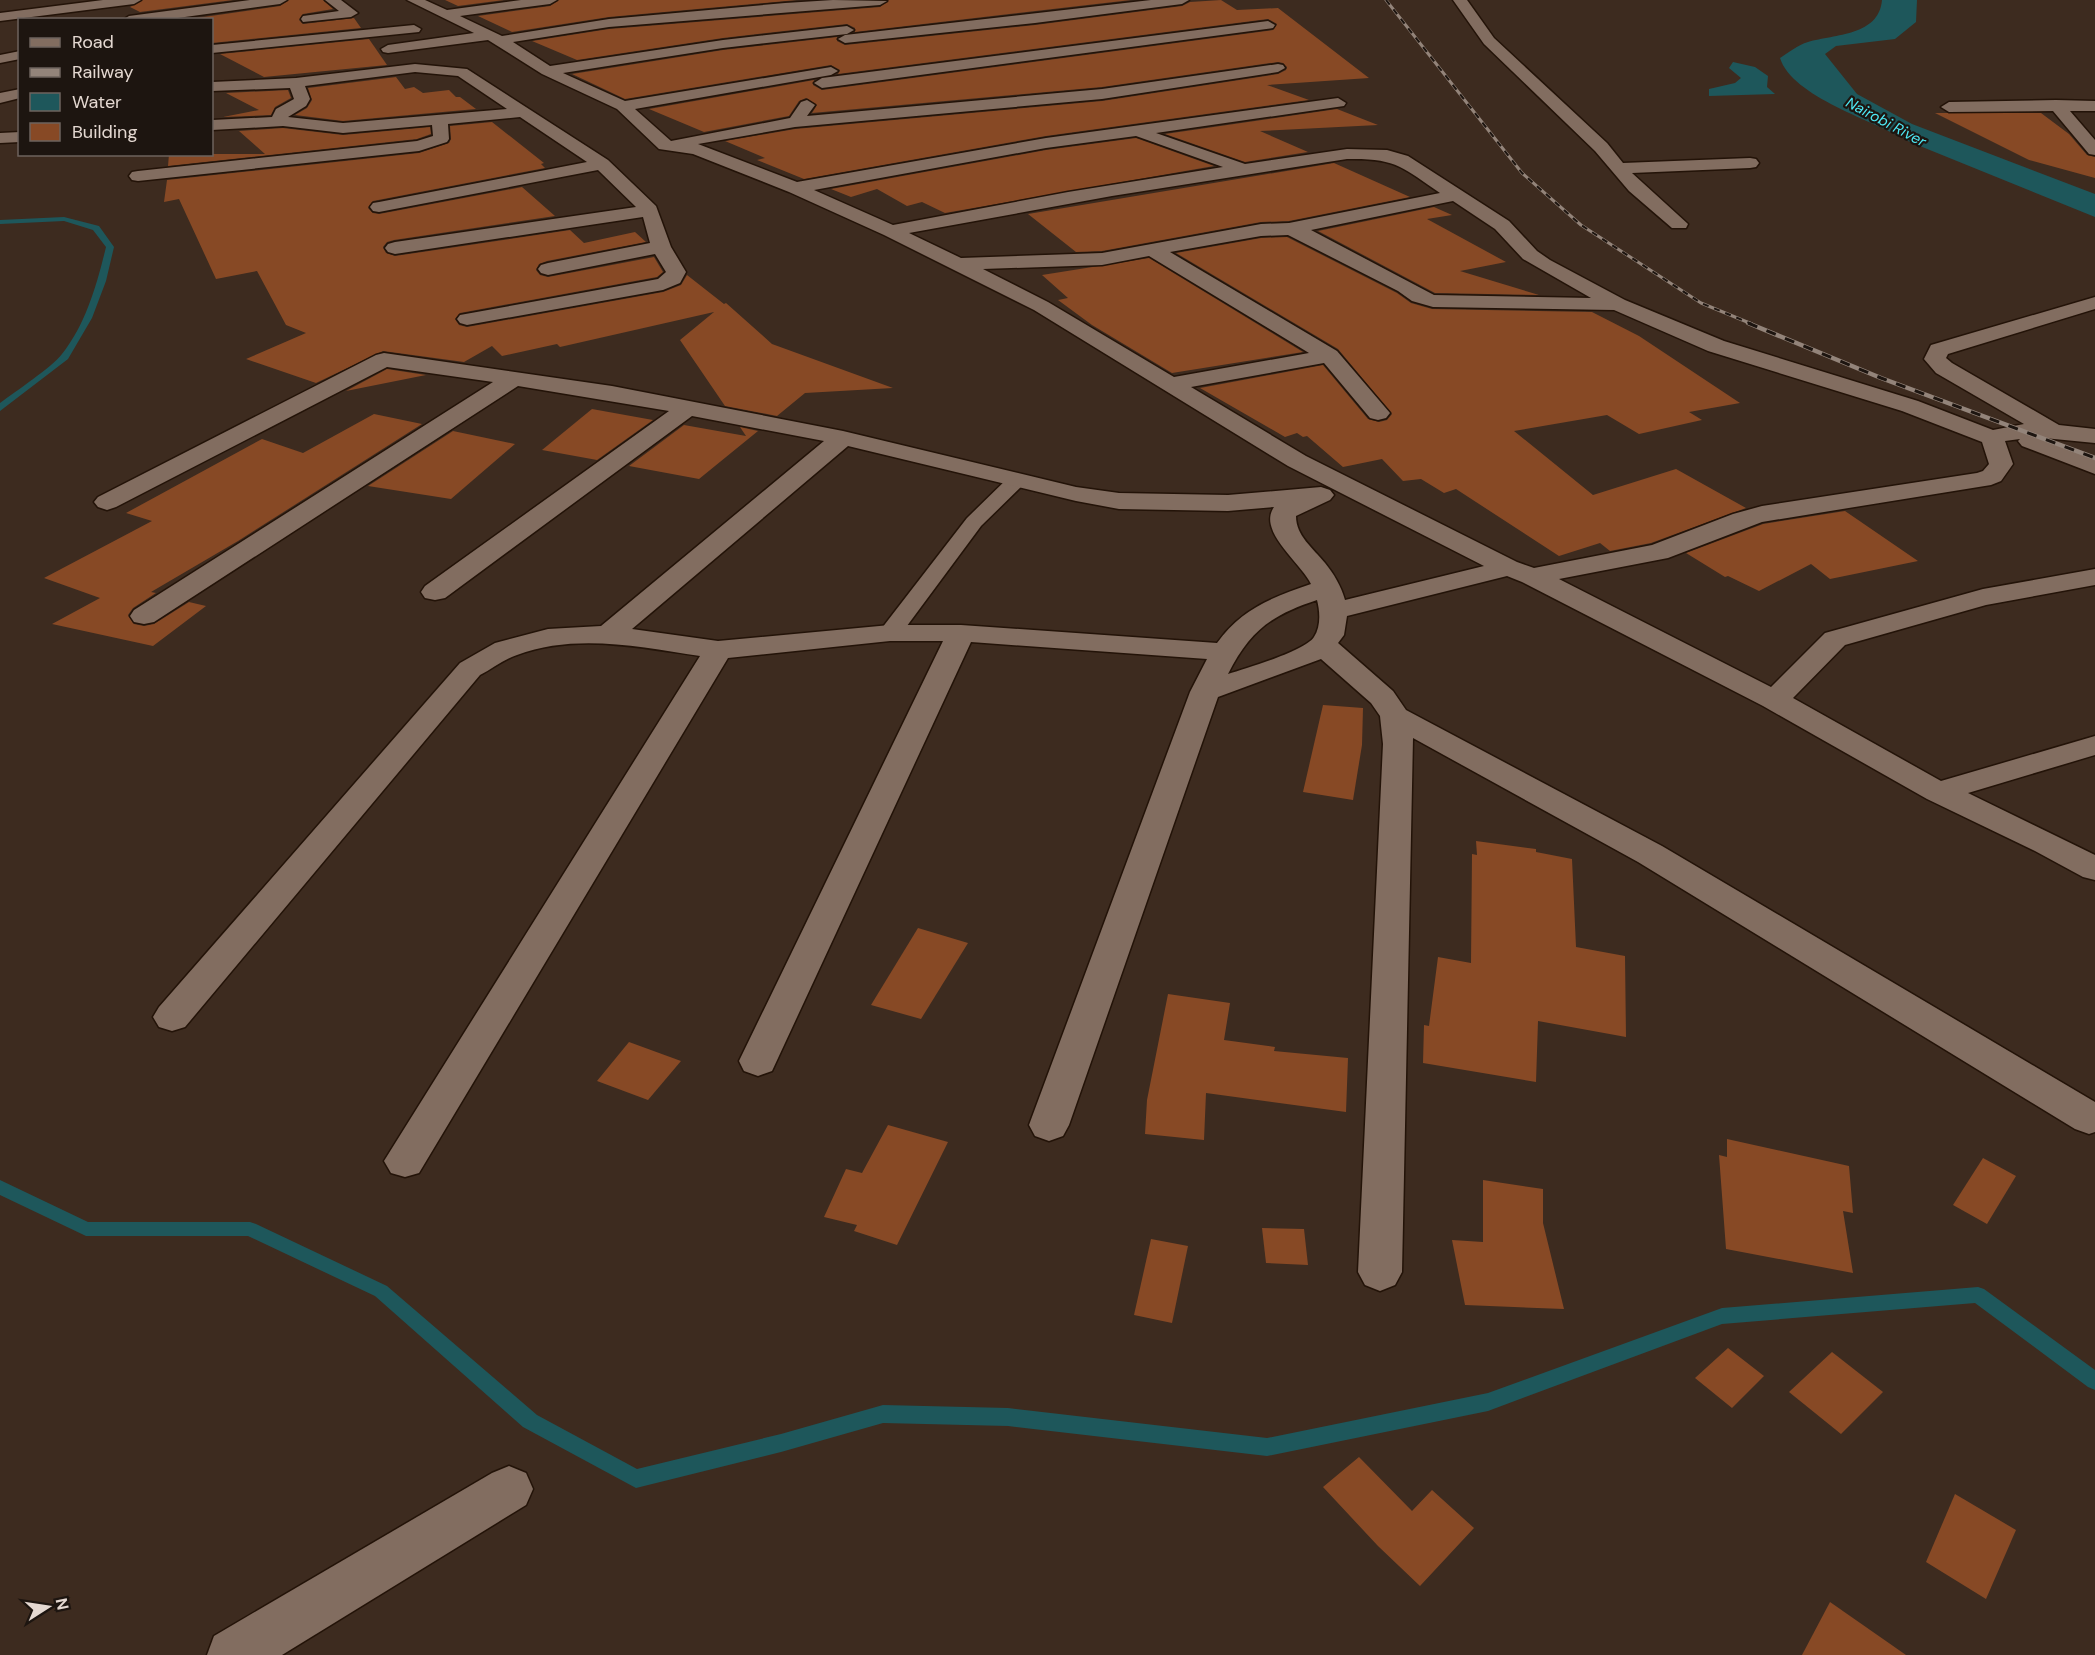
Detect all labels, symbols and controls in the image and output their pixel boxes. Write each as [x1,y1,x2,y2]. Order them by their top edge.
legend [18,18,213,156]
text: Road [72,30,114,54]
text: Railway [72,60,134,84]
text: Water [72,90,122,114]
water label: Nairobi River [1842,92,1930,152]
text: Building [72,120,137,144]
north arrow [18,1577,78,1637]
text: N [51,1596,74,1612]

